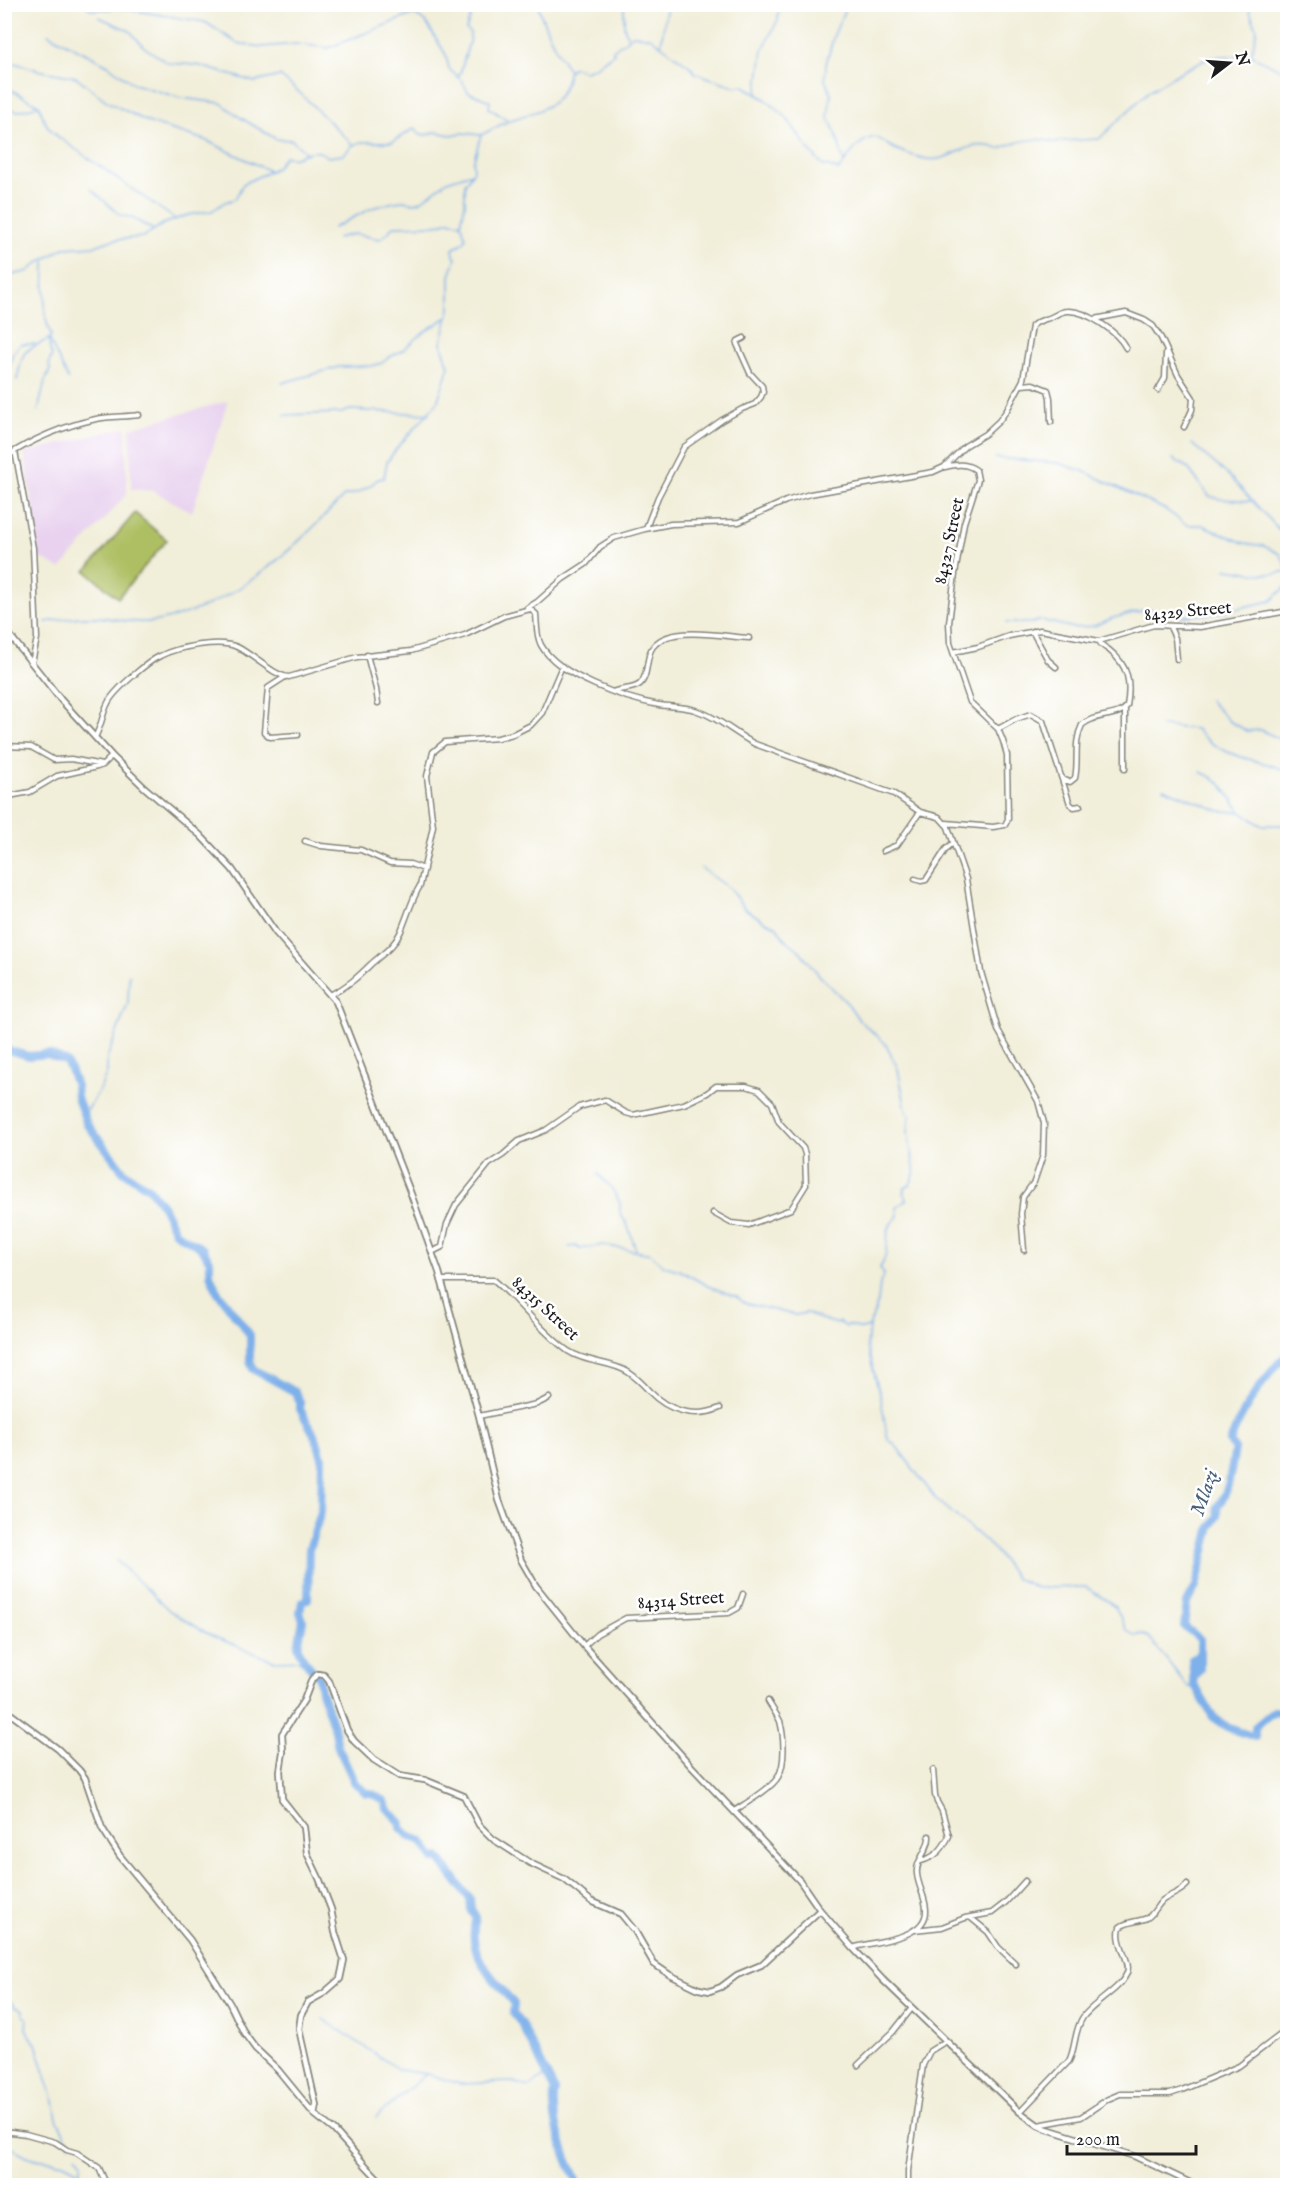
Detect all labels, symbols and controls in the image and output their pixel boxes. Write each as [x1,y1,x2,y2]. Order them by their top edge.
north arrow [1199,33,1259,93]
text: N [1230,49,1253,69]
street label: 84327 Street [930,496,970,586]
street label: 84329 Street [1143,597,1233,627]
street label: 84315 Street [506,1272,584,1346]
water label: Mlazi [1186,1466,1225,1519]
street label: 84314 Street [637,1587,725,1615]
scale bar [1067,2118,1196,2156]
text: 200 m [1076,2129,1120,2152]

